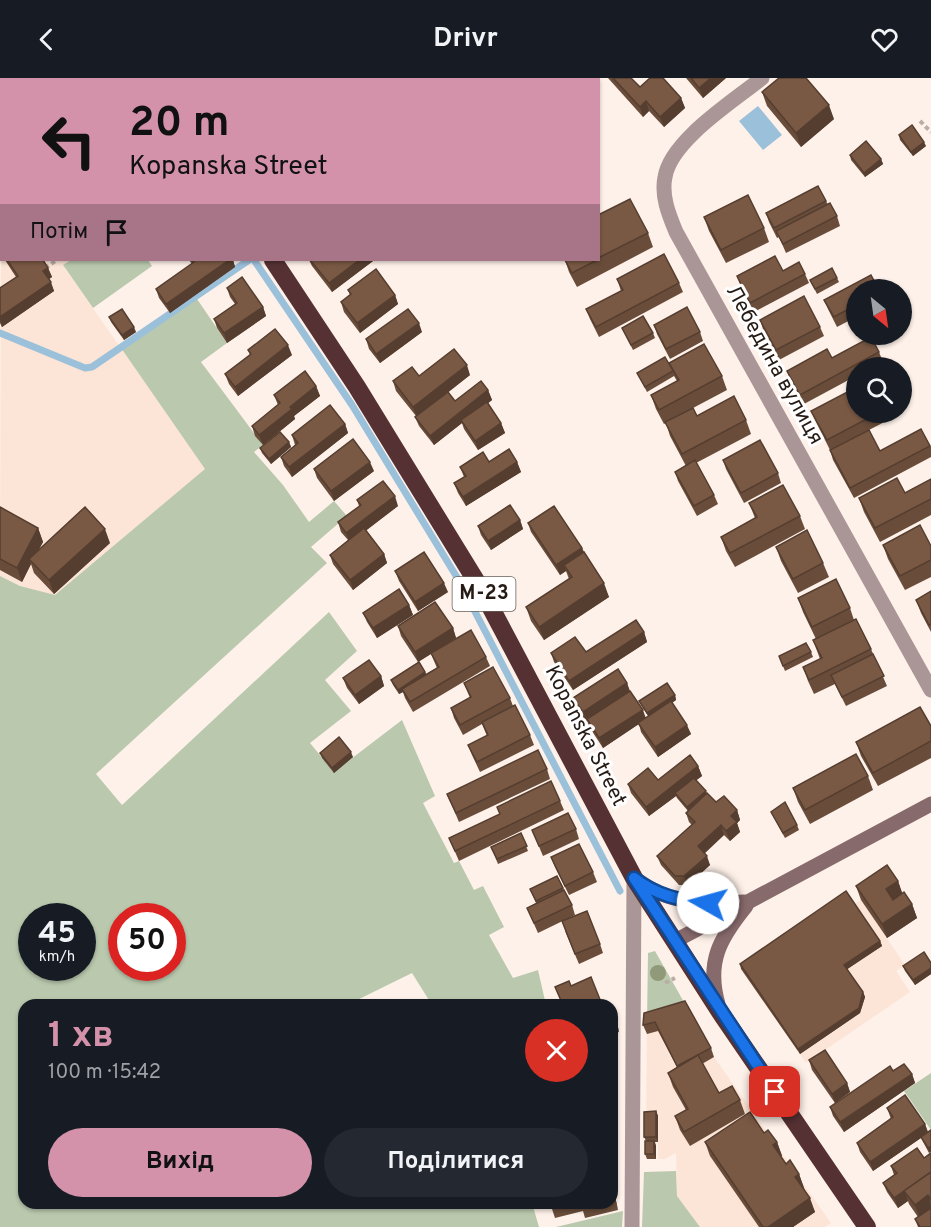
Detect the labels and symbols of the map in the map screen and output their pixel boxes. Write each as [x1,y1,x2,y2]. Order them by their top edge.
north arrow [846,279,912,345]
street label: Лебедина вулиця [719,280,829,450]
road number: М-23 [452,577,516,611]
street label: Kopanska Street [538,661,632,811]
position arrow [676,871,740,935]
speed limit sign: 50 [108,903,186,981]
pin [749,1066,800,1117]

